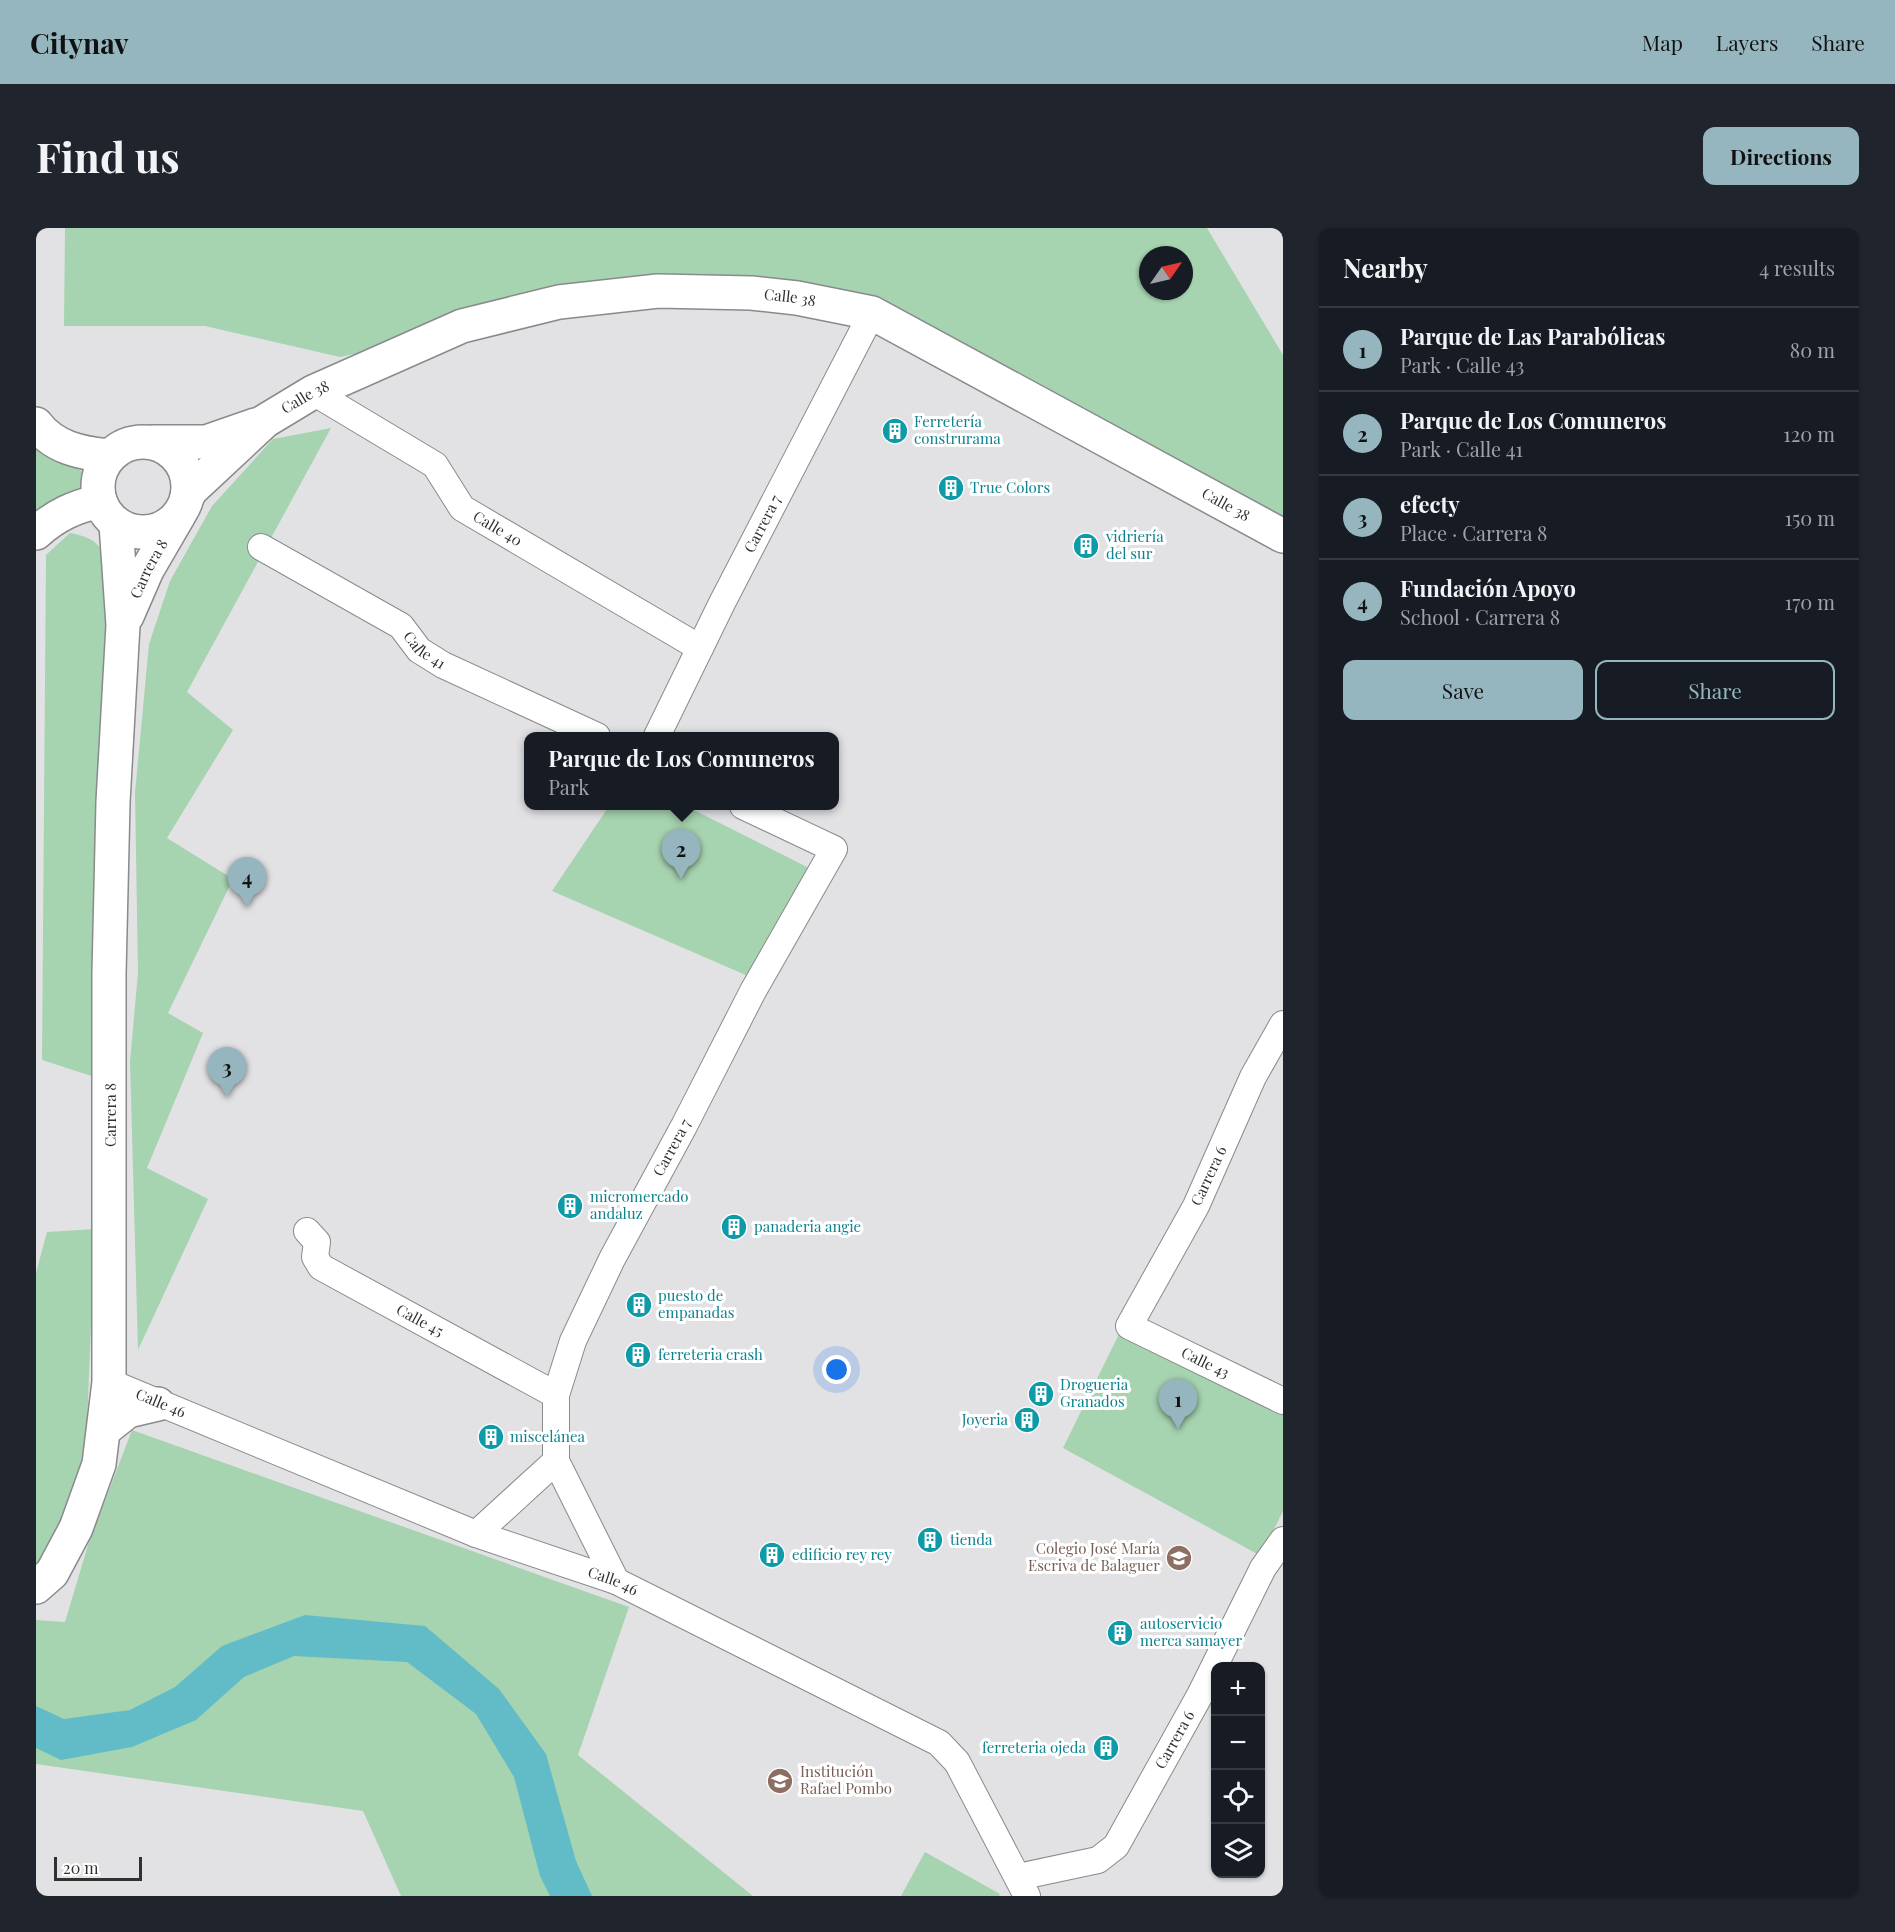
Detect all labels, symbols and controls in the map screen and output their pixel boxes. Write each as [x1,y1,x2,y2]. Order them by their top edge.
text: Citynav [30,24,129,61]
text: Map [1642,28,1683,56]
text: Layers [1716,28,1778,56]
text: Share [1811,28,1865,56]
button: Directions [1703,127,1859,185]
text: Find us [36,128,180,184]
north arrow [1139,246,1193,300]
text: Nearby [1343,250,1428,285]
text: 4 results [1759,254,1835,281]
street label: Calle 38 [763,283,818,311]
text: Parque de Las Parabólicas [1400,321,1665,351]
text: 1 [1359,336,1366,363]
text: 80 m [1790,336,1835,363]
text: Park · Calle 43 [1400,351,1524,378]
street label: Calle 38 [277,375,332,418]
text: Parque de Los Comuneros [1400,405,1666,435]
place label: Ferretería construrama [914,411,1001,448]
building icon: Ferretería construrama [880,416,910,446]
text: 2 [1357,420,1368,447]
text: 120 m [1783,420,1835,447]
text: Park · Calle 41 [1400,435,1523,462]
building icon: True Colors [936,473,966,503]
place label: True Colors [970,477,1050,497]
street label: Calle 38 [1198,483,1254,525]
text: efecty [1400,489,1460,519]
street label: Carrera 7 [739,491,785,556]
text: 3 [1358,504,1367,531]
text: 150 m [1785,504,1835,531]
street label: Calle 40 [470,506,526,550]
text: Place · Carrera 8 [1400,519,1548,546]
place label: vidriería del sur [1105,526,1164,563]
building icon: vidriería del sur [1071,531,1101,561]
street label: Carrera 8 [125,535,172,601]
text: Fundación Apoyo [1400,573,1576,603]
text: 4 [1357,588,1368,615]
text: 170 m [1785,588,1835,615]
text: School · Carrera 8 [1400,603,1560,630]
street label: Calle 41 [399,627,450,673]
button: Save [1343,660,1583,720]
button: Share [1595,660,1835,720]
popup [524,732,839,810]
text: Parque de Los Comuneros [548,743,815,773]
text: Park [548,773,589,800]
pin: 2 [662,830,700,879]
pin: 4 [228,858,266,907]
pin: 3 [208,1048,246,1097]
street label: Carrera 8 [100,1083,120,1147]
street label: Carrera 7 [648,1115,695,1180]
street label: Carrera 6 [1186,1142,1231,1209]
place label: micromercado andaluz [590,1186,689,1223]
building icon: micromercado andaluz [555,1191,585,1221]
building icon: panaderia angie [719,1212,749,1242]
place label: panaderia angie [754,1216,861,1236]
place label: puesto de empanadas [658,1285,734,1322]
building icon: puesto de empanadas [624,1290,654,1320]
street label: Calle 45 [393,1299,447,1341]
building icon: ferreteria crash [623,1340,653,1370]
street label: Calle 43 [1178,1342,1233,1382]
place label: ferreteria crash [658,1344,763,1364]
your location [822,1355,851,1384]
place label: Drogueria Granados [1060,1374,1129,1411]
building icon: Drogueria Granados [1026,1379,1056,1409]
pin: 1 [1158,1380,1198,1429]
street label: Calle 46 [133,1383,189,1422]
building icon: Joyeria [1012,1405,1042,1435]
place label: Joyeria [961,1409,1009,1429]
building icon: miscelánea [476,1422,506,1452]
place label: miscelánea [510,1426,586,1446]
building icon: tienda [915,1525,945,1555]
place label: tienda [950,1529,993,1549]
place label: Colegio José María Escriva de Balaguer [1028,1538,1161,1575]
building icon: edificio rey rey [757,1540,787,1570]
school or university icon: Colegio José María Escriva de Balaguer [1164,1543,1194,1573]
place label: edificio rey rey [792,1544,892,1564]
street label: Calle 46 [586,1561,642,1600]
place label: autoservicio merca samayer [1140,1613,1242,1650]
building icon: autoservicio merca samayer [1105,1618,1135,1648]
map controls [1211,1662,1265,1878]
button: + [1211,1662,1265,1716]
street label: Carrera 6 [1150,1706,1199,1772]
button: − [1211,1716,1265,1770]
building icon: ferreteria ojeda [1091,1733,1121,1763]
place label: ferreteria ojeda [982,1737,1087,1757]
place label: Institución Rafael Pombo [800,1761,892,1798]
school or university icon: Institución Rafael Pombo [765,1766,795,1796]
button: locate [1211,1770,1265,1824]
button: layers [1211,1824,1265,1878]
scale bar [54,1854,142,1882]
text: 20 m [63,1857,98,1878]

